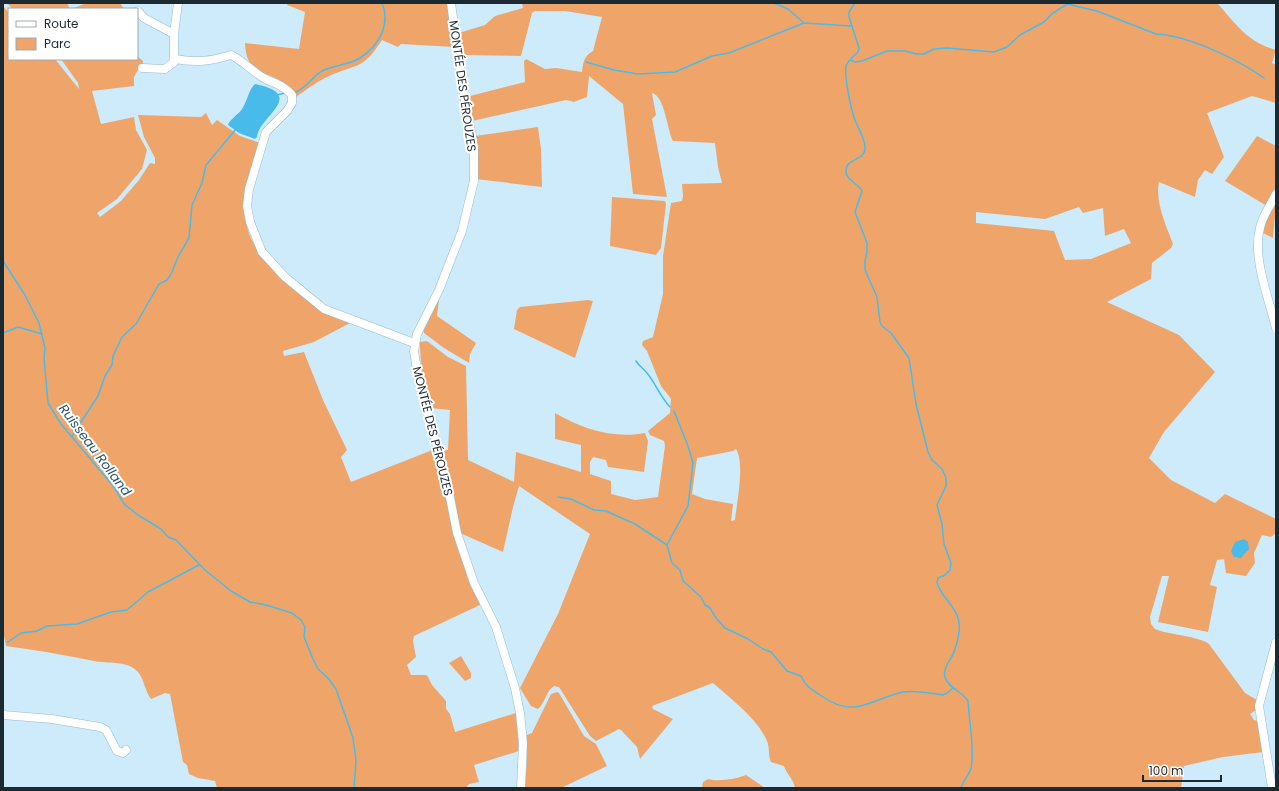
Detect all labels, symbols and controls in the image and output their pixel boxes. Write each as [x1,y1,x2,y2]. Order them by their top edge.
legend [8,8,138,60]
text: Route [44,15,78,32]
street label: MONTÉE DES PÉROUZES [445,19,481,153]
text: Parc [44,35,71,52]
street label: MONTÉE DES PÉROUZES [409,365,457,497]
water label: Ruisseau Rolland [54,400,136,500]
scale bar [1143,757,1221,783]
text: 100 m [1149,762,1183,779]

